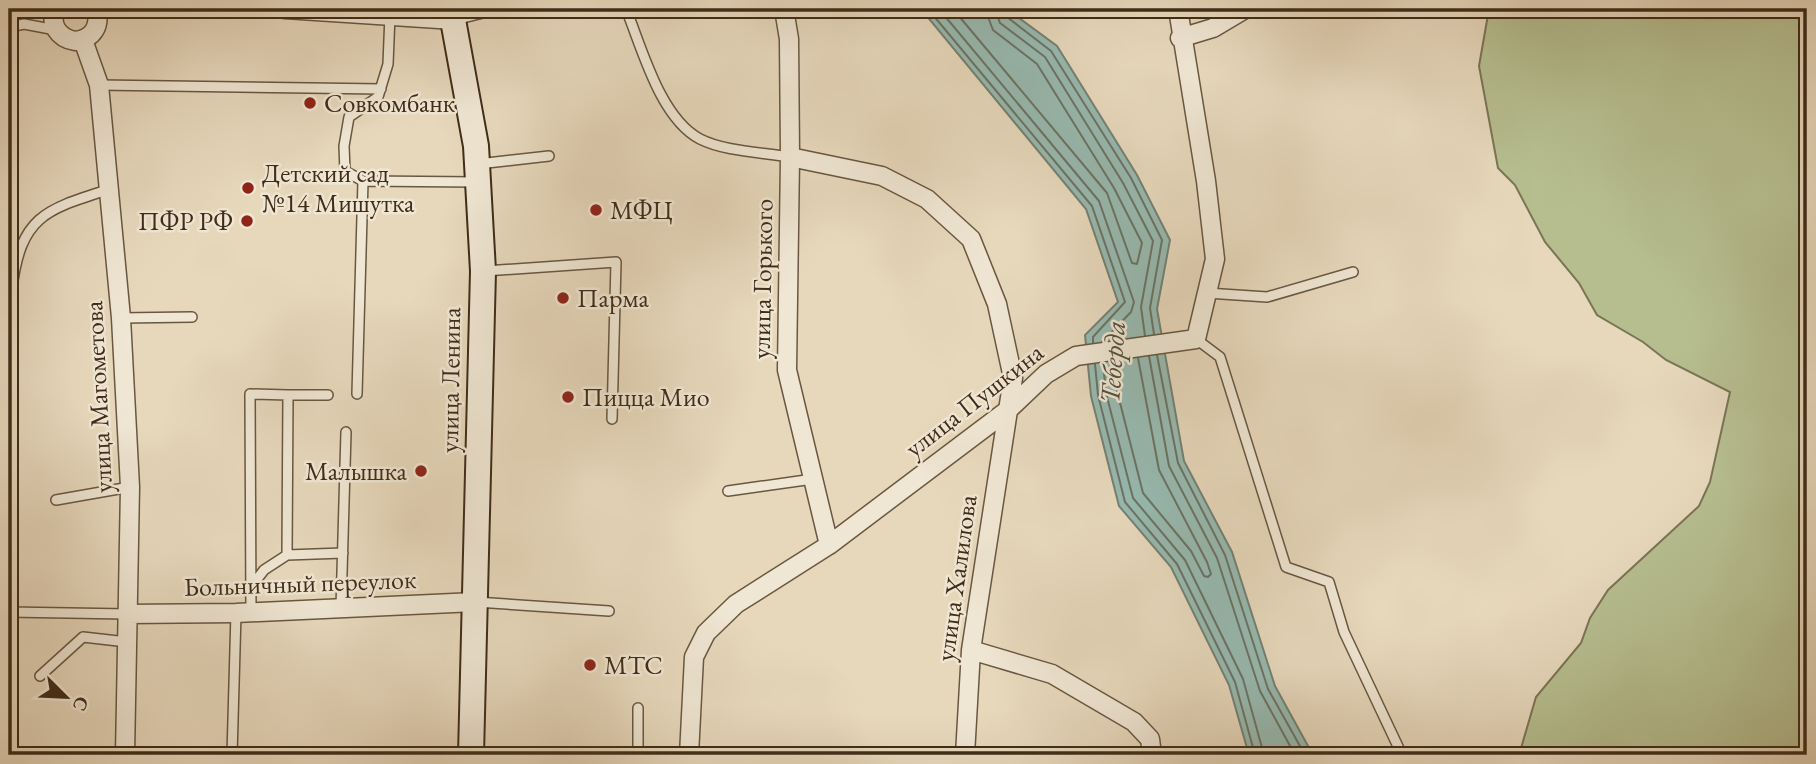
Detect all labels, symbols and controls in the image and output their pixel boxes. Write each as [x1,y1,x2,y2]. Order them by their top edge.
place label: Совкомбанк [324,86,456,120]
marker: Совкомбанк [302,95,318,111]
place label: Детский сад №14 Мишутка [262,156,415,220]
marker: Детский сад №14 Мишутка [240,180,256,196]
place label: МФЦ [610,193,673,227]
street label: улица Горького [744,199,780,359]
marker: МФЦ [588,202,604,218]
place label: ПФР РФ [138,204,233,238]
marker: ПФР РФ [239,213,255,229]
place label: Парма [577,281,649,315]
marker: Парма [555,290,571,306]
street label: улица Магометова [76,299,120,494]
street label: улица Ленина [432,306,468,453]
water label: Теберда [1091,319,1133,405]
street label: улица Пушкина [898,335,1051,465]
place label: Пицца Мио [582,380,710,414]
marker: Пицца Мио [560,389,576,405]
place label: Малышка [305,454,408,488]
marker: Малышка [413,463,429,479]
street label: улица Халилова [927,492,985,663]
street label: Больничный переулок [183,562,417,604]
place label: МТС [604,648,663,682]
marker: МТС [582,657,598,673]
north arrow [32,662,102,732]
text: С [67,692,95,715]

